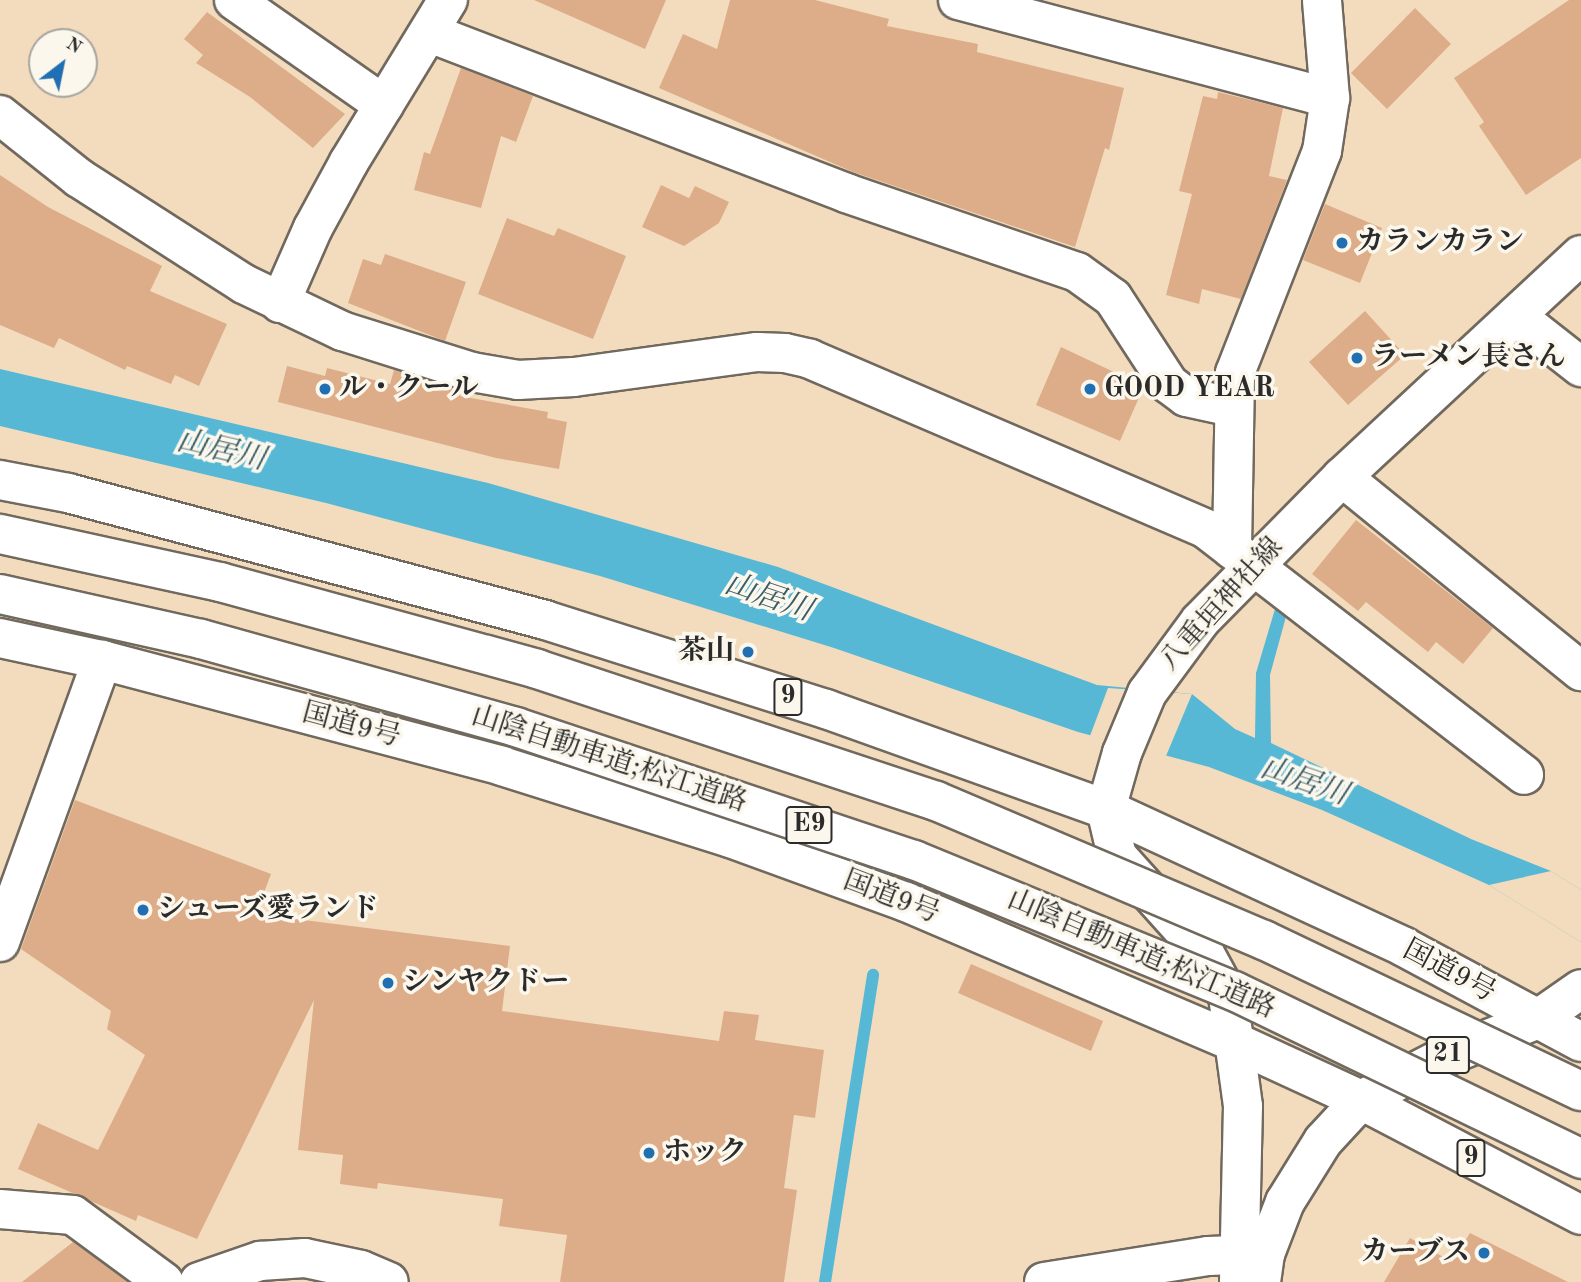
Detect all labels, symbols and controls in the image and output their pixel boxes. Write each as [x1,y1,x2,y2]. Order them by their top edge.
north arrow [28,28,98,98]
text: N [62,35,85,58]
place label: カランカラン [1356,226,1524,260]
marker: カランカラン [1334,235,1350,251]
place label: ラーメン長さん [1371,341,1567,375]
marker: ラーメン長さん [1349,350,1365,366]
place label: ル・クール [339,372,479,406]
place label: GOOD YEAR [1104,372,1274,406]
marker: ル・クール [317,381,333,397]
marker: GOOD YEAR [1082,381,1098,397]
water label: 山居川 [173,423,269,479]
street label: 八重垣神社線 [1153,531,1291,679]
water label: 山居川 [720,566,816,630]
place label: 茶山 [678,635,734,669]
marker: 茶山 [740,644,756,660]
road number: 9 [772,674,804,720]
street label: 国道9号 [298,697,404,755]
street label: 山陰自動車道;松江道路 [467,700,751,820]
water label: 山居川 [1256,750,1352,814]
road number: E9 [784,803,834,848]
street label: 国道9号 [838,864,944,932]
street label: 山陰自動車道;松江道路 [1002,883,1280,1027]
place label: シューズ愛ランド [157,893,381,927]
marker: シューズ愛ランド [135,902,151,918]
street label: 国道9号 [1397,934,1501,1010]
place label: シンヤクドー [402,966,570,1000]
marker: シンヤクドー [380,975,396,991]
road number: 21 [1425,1032,1471,1078]
road number: 9 [1455,1135,1487,1180]
place label: ホック [663,1136,747,1170]
marker: ホック [641,1145,657,1161]
place label: カーブス [1358,1236,1470,1270]
marker: カーブス [1476,1245,1492,1261]

